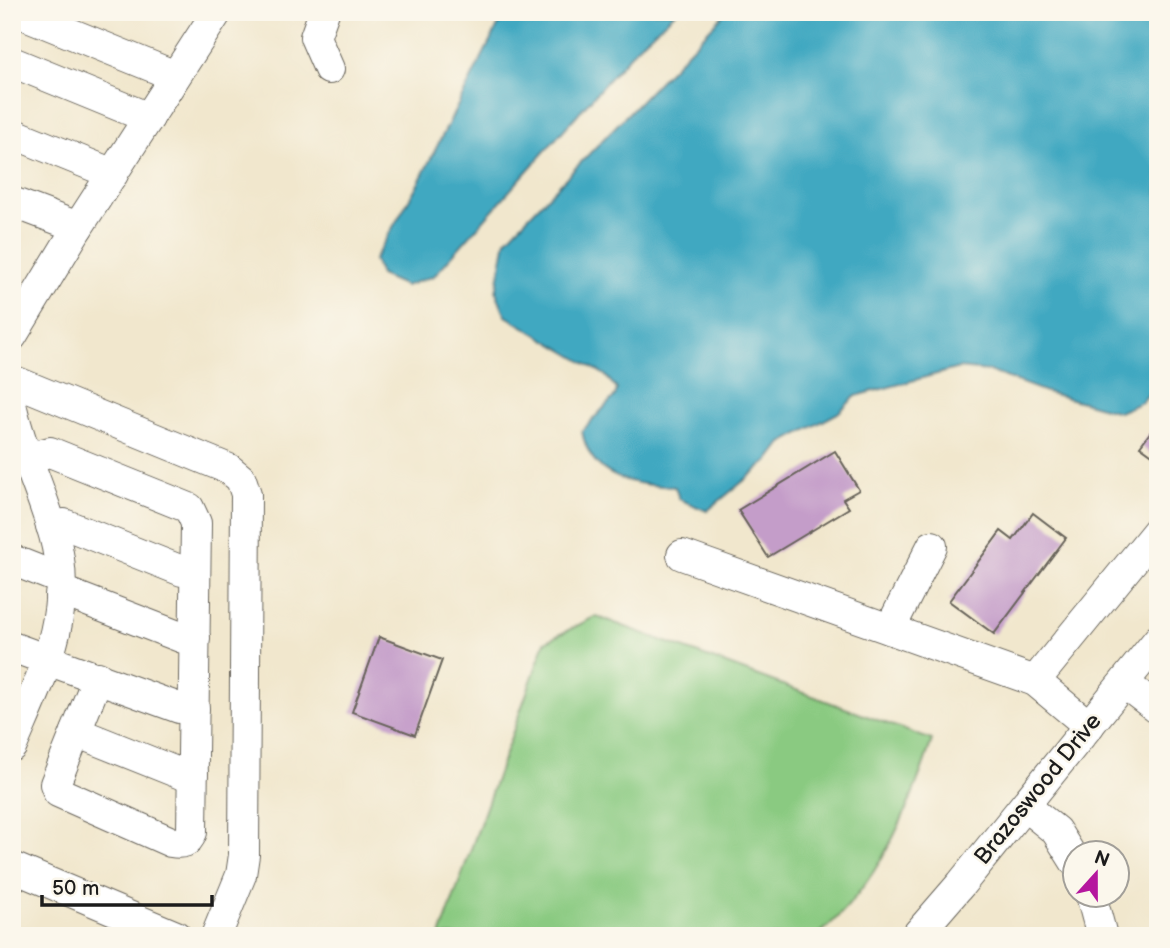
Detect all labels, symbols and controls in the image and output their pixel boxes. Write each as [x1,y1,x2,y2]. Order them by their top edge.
street label: Brazoswood Drive [968,708,1108,870]
north arrow [1062,839,1132,909]
text: N [1091,846,1112,873]
scale bar [42,864,212,908]
text: 50 m [52,876,99,901]

